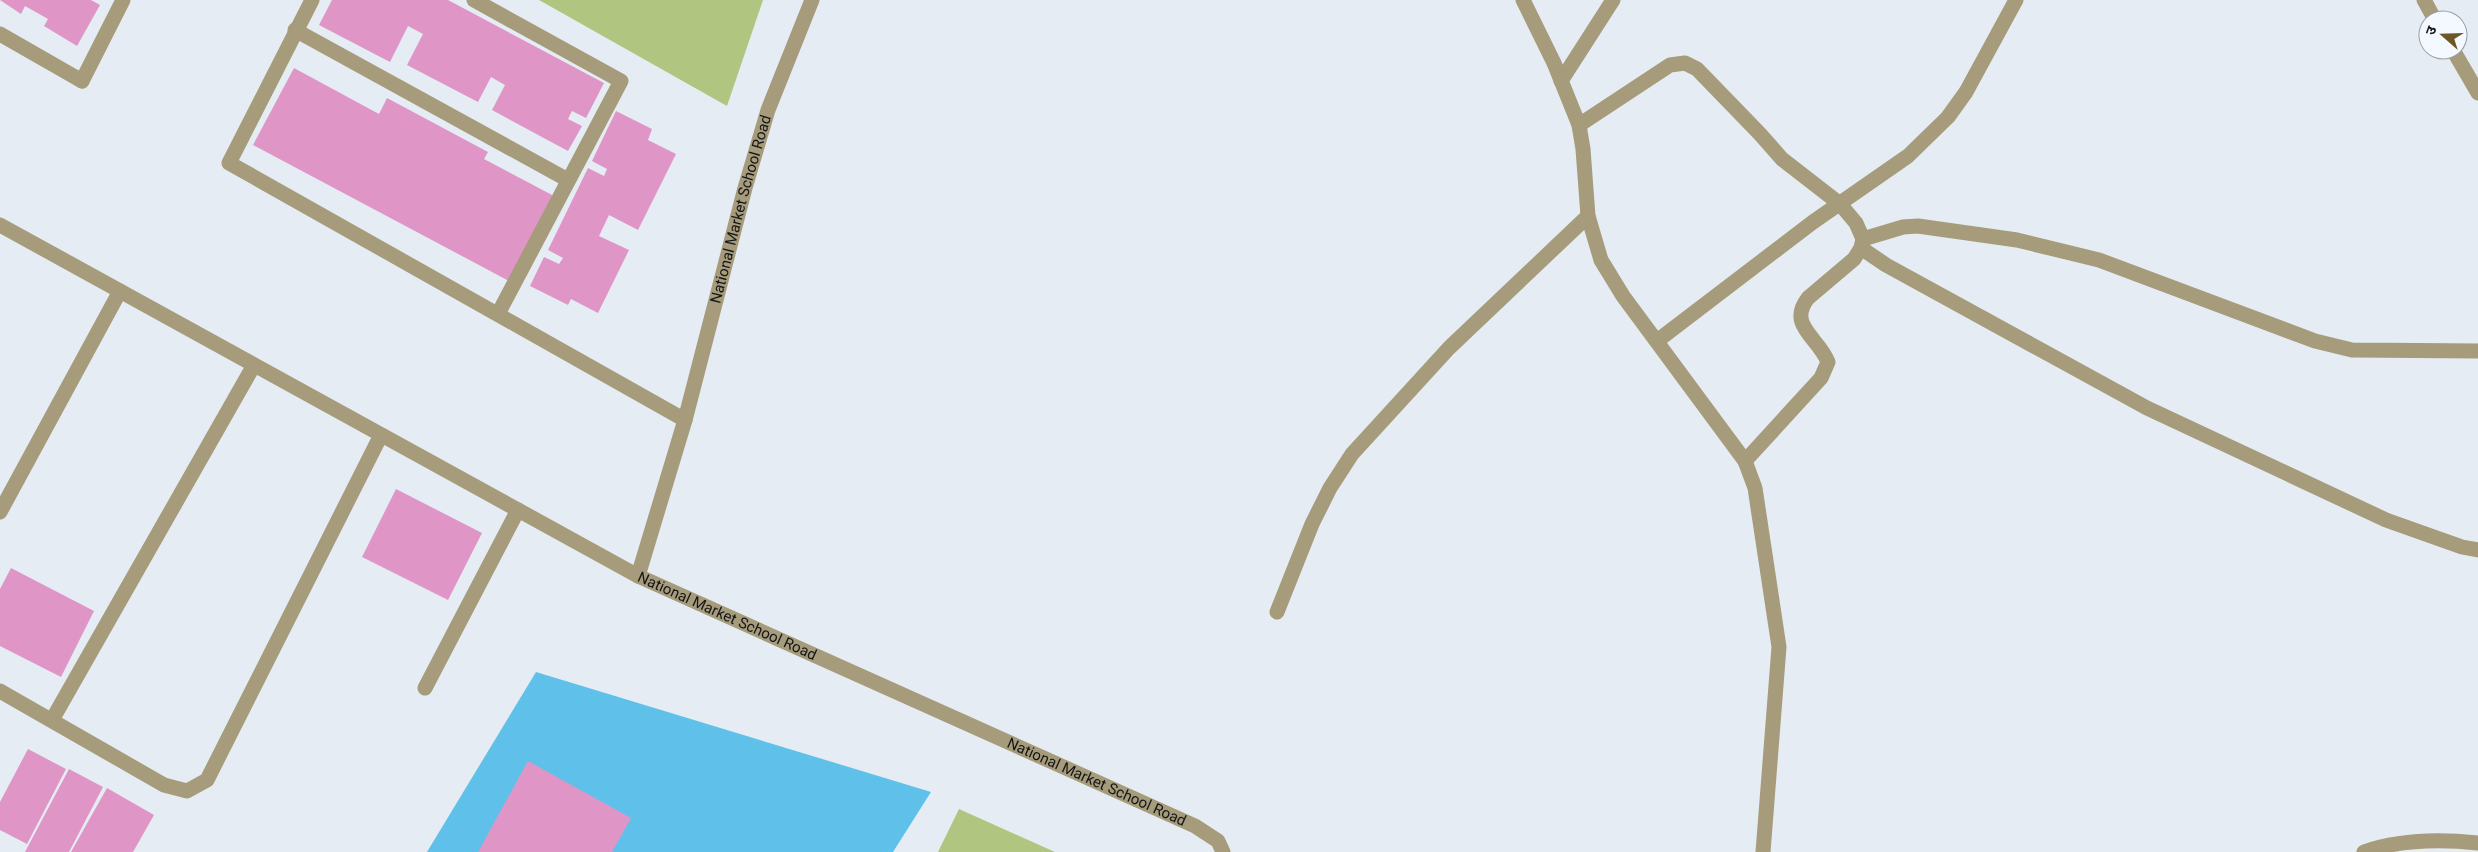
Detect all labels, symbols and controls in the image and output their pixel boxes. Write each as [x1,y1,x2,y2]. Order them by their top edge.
north arrow [2418,10,2468,60]
text: उ [2422,23,2440,37]
street label: National Market School Road [707,113,775,305]
street label: National Market School Road [635,568,820,664]
street label: National Market School Road [1004,734,1189,830]

